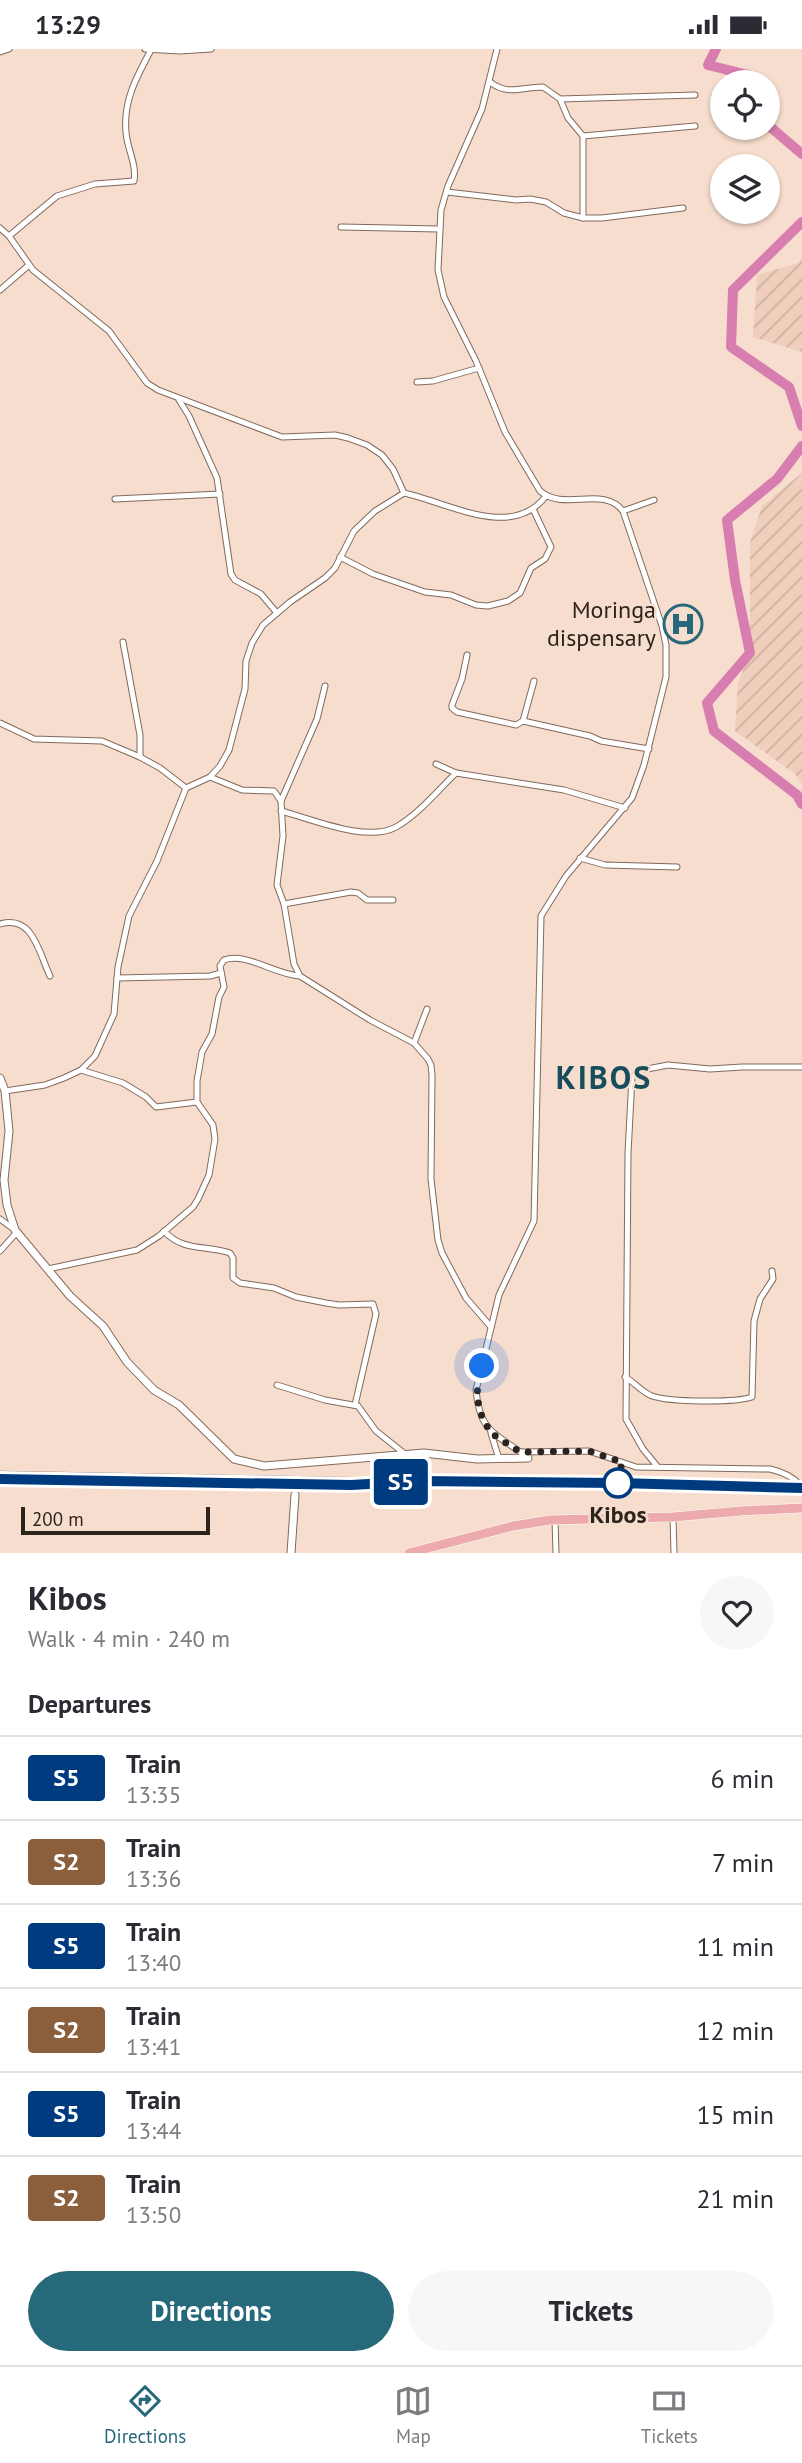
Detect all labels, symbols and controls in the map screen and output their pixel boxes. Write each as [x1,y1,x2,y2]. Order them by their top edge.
text: 13:29 [35,8,101,41]
map controls [710,70,780,224]
button: locate [710,70,780,140]
button: layers [710,154,780,224]
place label: Moringa dispensary [547,594,656,653]
hospital icon: Moringa dispensary [662,603,704,645]
district label: KIBOS [556,1056,652,1098]
your location [464,1348,499,1383]
line badge: S5 [370,1459,432,1505]
text: S5 [388,1466,414,1497]
marker: Kibos [603,1468,633,1498]
place label: Kibos [589,1499,647,1530]
scale bar [21,1504,210,1536]
text: 200 m [32,1507,84,1531]
text: Kibos [28,1576,107,1619]
button: heart [700,1576,774,1650]
text: Walk · 4 min · 240 m [28,1624,230,1653]
text: Departures [28,1687,151,1720]
text: Train [126,1747,181,1780]
text: S5 [53,1762,80,1793]
text: 6 min [711,1762,774,1795]
text: 13:35 [126,1780,181,1809]
text: Train [126,1831,181,1864]
text: S2 [53,1846,80,1877]
text: 7 min [712,1846,774,1879]
text: 13:36 [126,1864,181,1893]
text: Train [126,1915,181,1948]
text: S5 [53,1930,80,1961]
text: 11 min [696,1930,774,1963]
text: 13:40 [126,1948,181,1977]
text: Train [126,1999,181,2032]
text: S2 [53,2014,80,2045]
text: 12 min [696,2014,774,2047]
text: 13:41 [126,2032,181,2061]
text: Train [126,2083,181,2116]
text: S5 [53,2098,80,2129]
text: 15 min [696,2098,774,2131]
text: 13:44 [126,2116,181,2145]
text: Train [126,2167,181,2200]
text: S2 [53,2182,80,2213]
text: 21 min [696,2182,774,2215]
text: 13:50 [126,2200,181,2229]
button: Directions [28,2271,394,2351]
button: Tickets [408,2271,774,2351]
tab: Directions [104,2382,186,2448]
tab: Map [394,2382,432,2448]
tab: Tickets [641,2382,698,2448]

